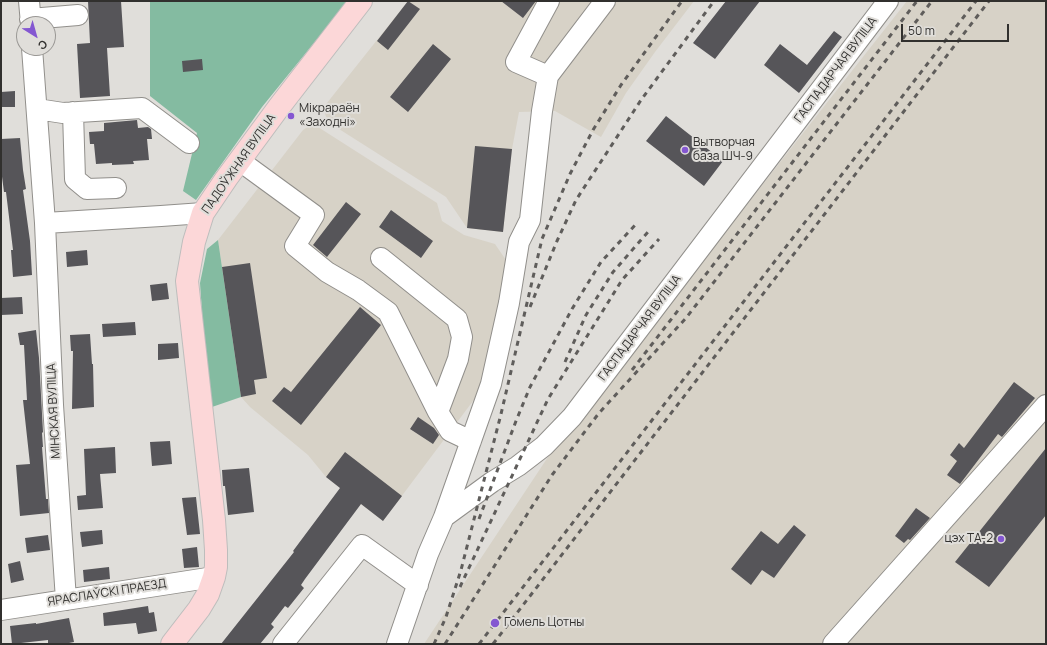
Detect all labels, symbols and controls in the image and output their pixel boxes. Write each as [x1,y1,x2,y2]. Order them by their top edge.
street label: ГАСПАДАРЧАЯ ВУЛІЦА [792,14,880,126]
north arrow [16,16,56,56]
scale bar [903,16,1011,42]
text: 50 m [908,22,935,39]
text: С [35,37,51,54]
place label: Мікрараён «Заходні» [299,102,359,130]
street label: ПАДОЎЖНАЯ ВУЛІЦА [199,111,279,217]
marker: Мікрараён «Заходні» [286,111,296,121]
place label: Вытворчая база ШЧ-9 [693,136,755,164]
marker: Вытворчая база ШЧ-9 [680,145,690,155]
street label: ГАСПАДАРЧАЯ ВУЛІЦА [596,272,684,384]
street label: МІНСКАЯ ВУЛІЦА [44,363,64,459]
place label: цэх ТА-2 [944,532,993,546]
marker: цэх ТА-2 [996,534,1006,544]
street label: ЯРАСЛАЎСКІ ПРАЕЗД [47,576,167,610]
place label: Гомель Цотны [504,616,584,630]
marker: Гомель Цотны [489,617,501,629]

